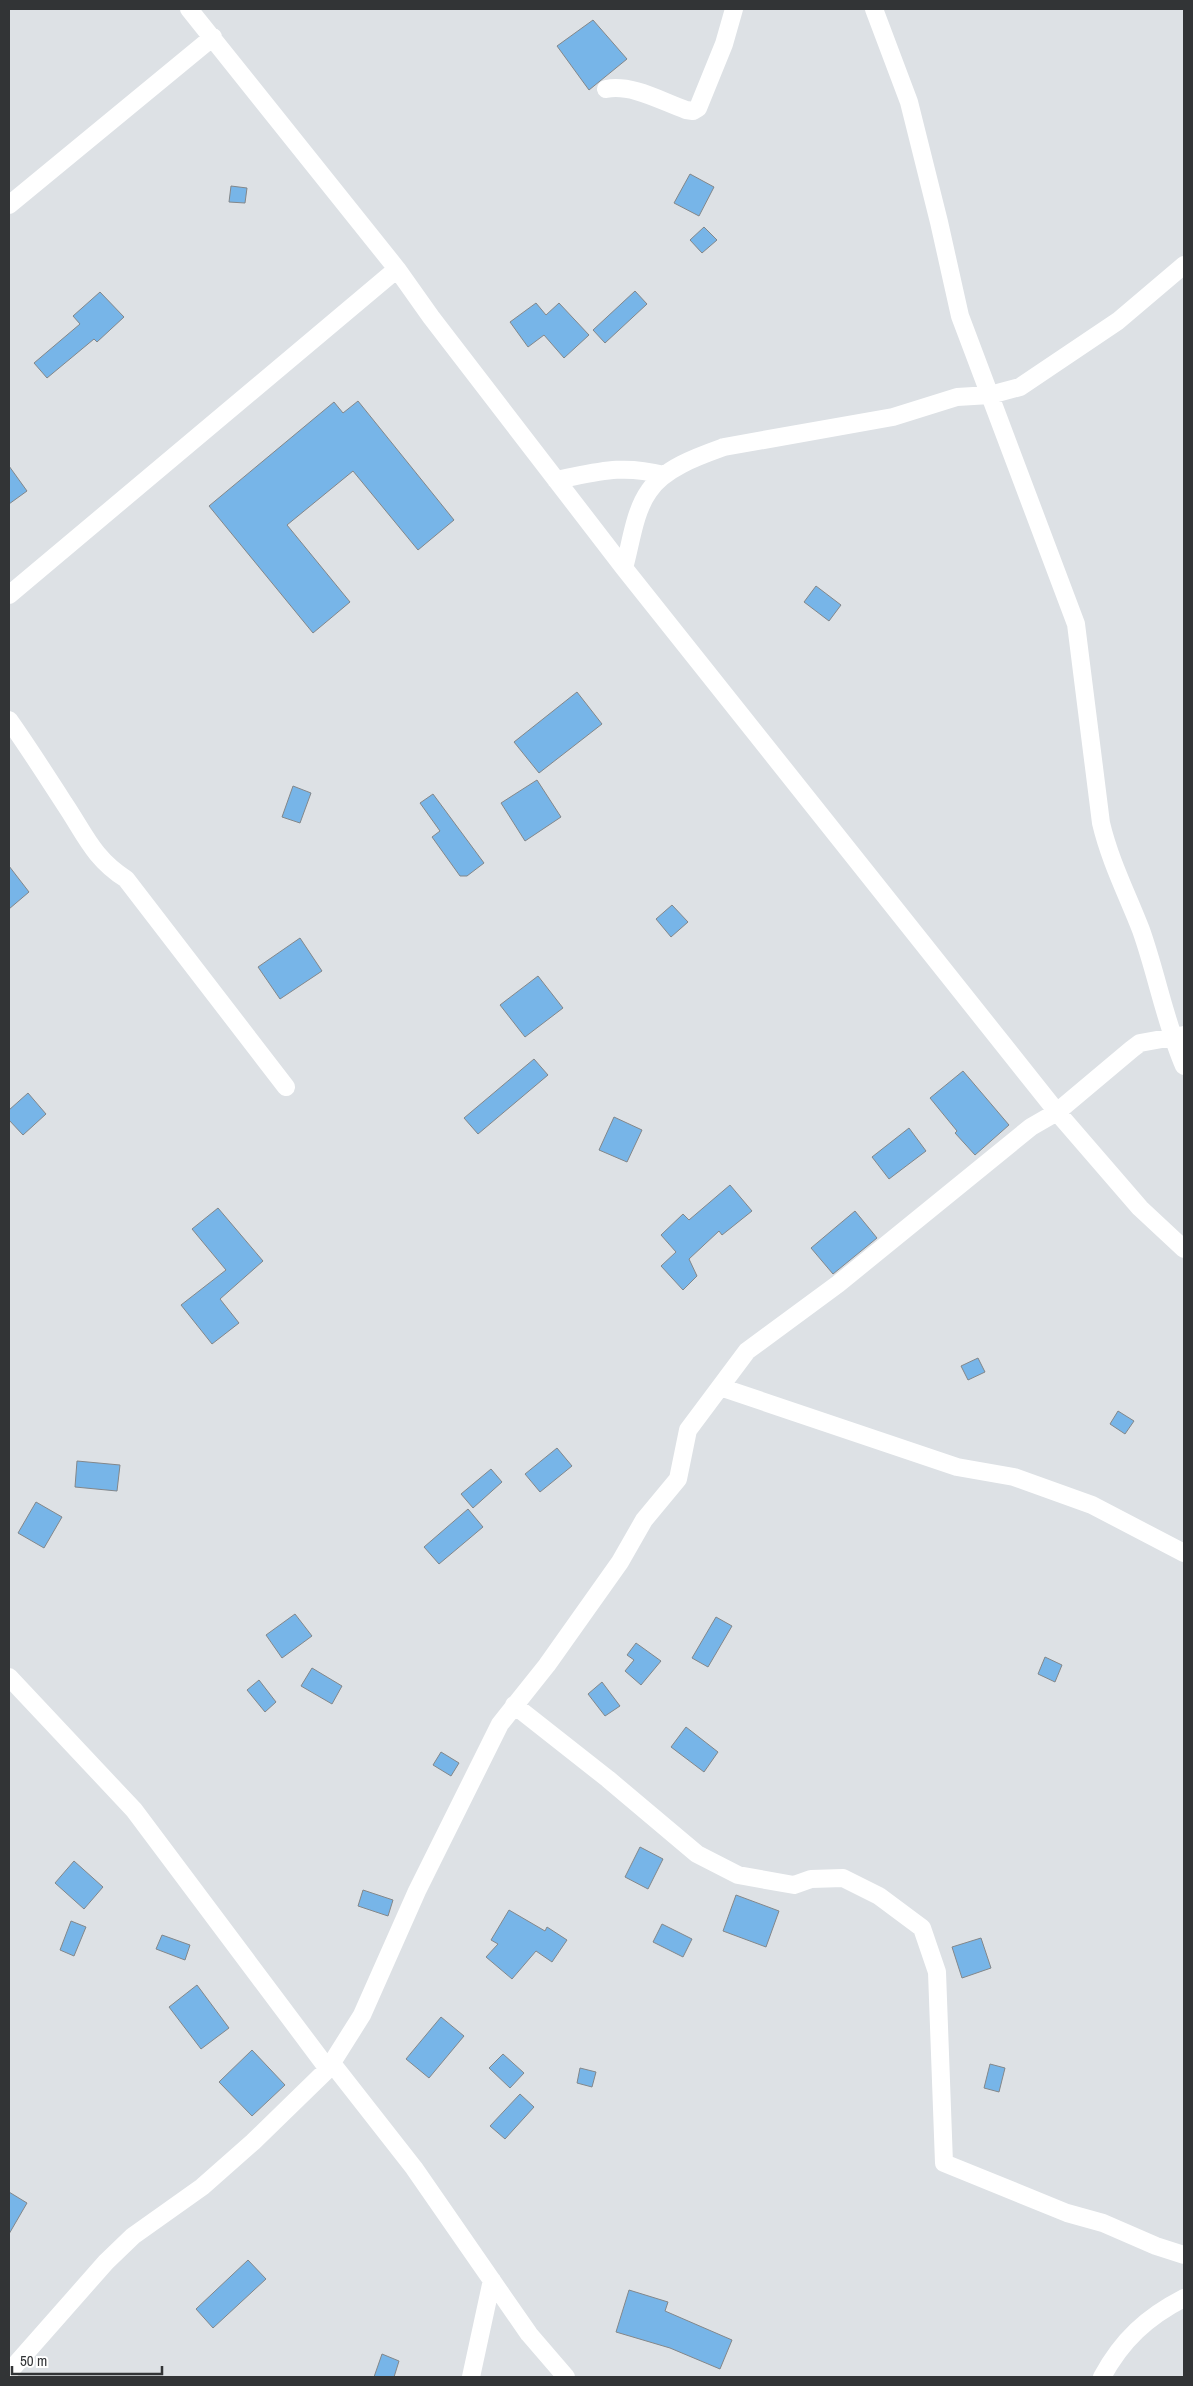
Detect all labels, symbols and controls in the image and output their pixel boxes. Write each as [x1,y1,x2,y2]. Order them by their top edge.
scale bar [12,2344,162,2376]
text: 50 m [20,2350,47,2371]

